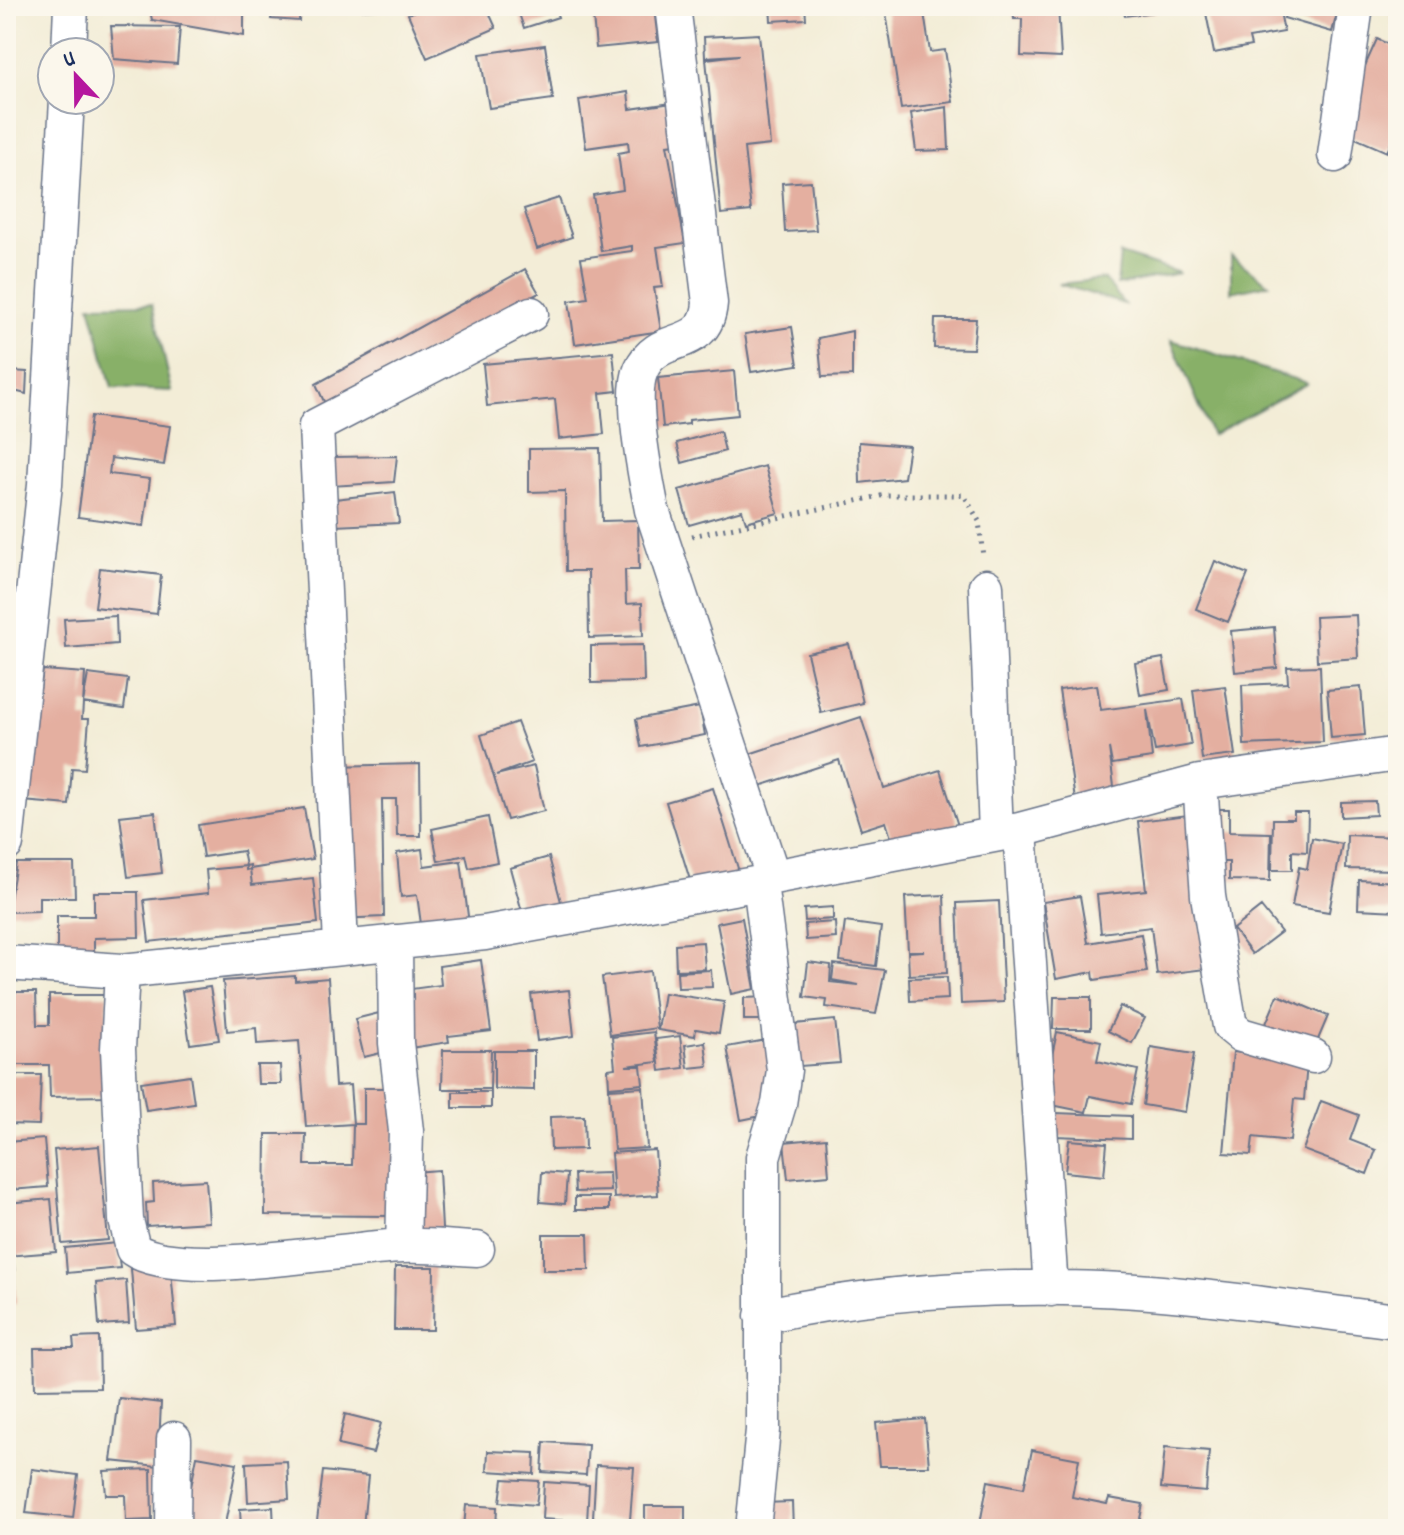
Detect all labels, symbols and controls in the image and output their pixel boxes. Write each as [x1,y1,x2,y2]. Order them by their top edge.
north arrow [36,36,116,116]
text: U [59,44,81,77]

